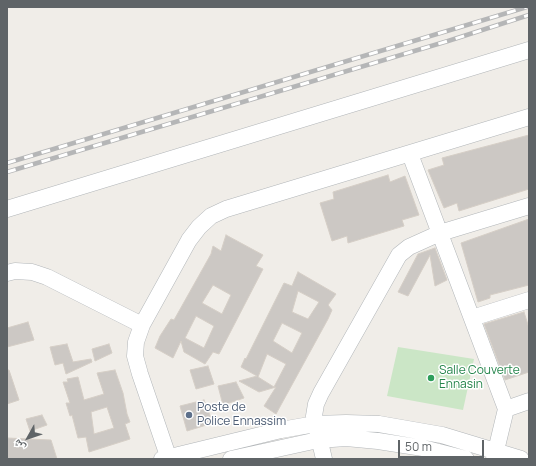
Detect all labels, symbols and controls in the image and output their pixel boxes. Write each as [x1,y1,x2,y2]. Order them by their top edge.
place label: Salle Couverte Ennasin [439,364,520,392]
marker: Salle Couverte Ennasin [426,373,436,383]
place label: Poste de Police Ennassim [197,401,286,429]
marker: Poste de Police Ennassim [184,410,194,420]
north arrow [8,418,48,458]
scale bar [400,432,486,458]
text: ش [9,437,28,455]
text: 50 m [405,438,432,455]

